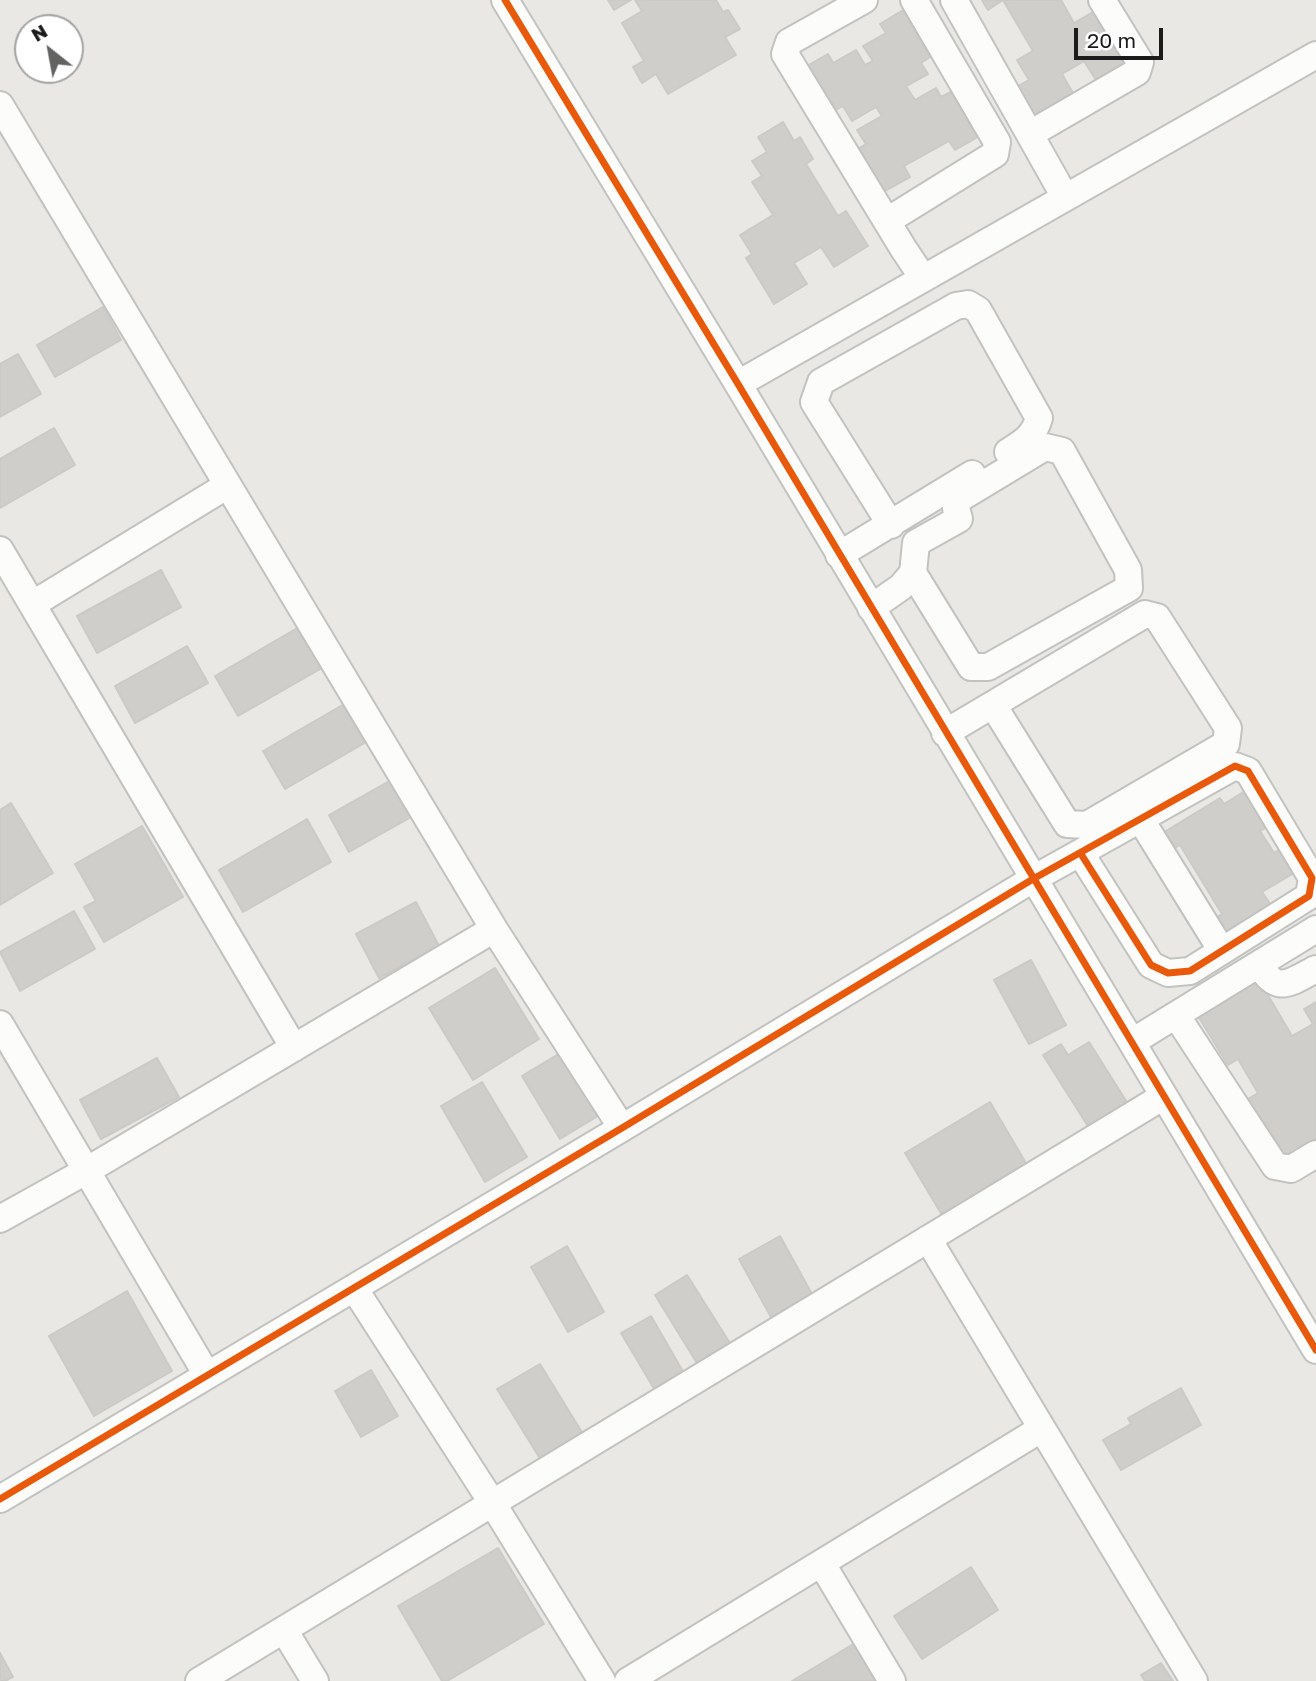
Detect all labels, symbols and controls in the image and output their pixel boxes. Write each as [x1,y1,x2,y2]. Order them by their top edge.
north arrow [14,14,84,84]
scale bar [1078,14,1167,58]
text: N [27,19,51,46]
text: 20 m [1087,27,1136,53]

